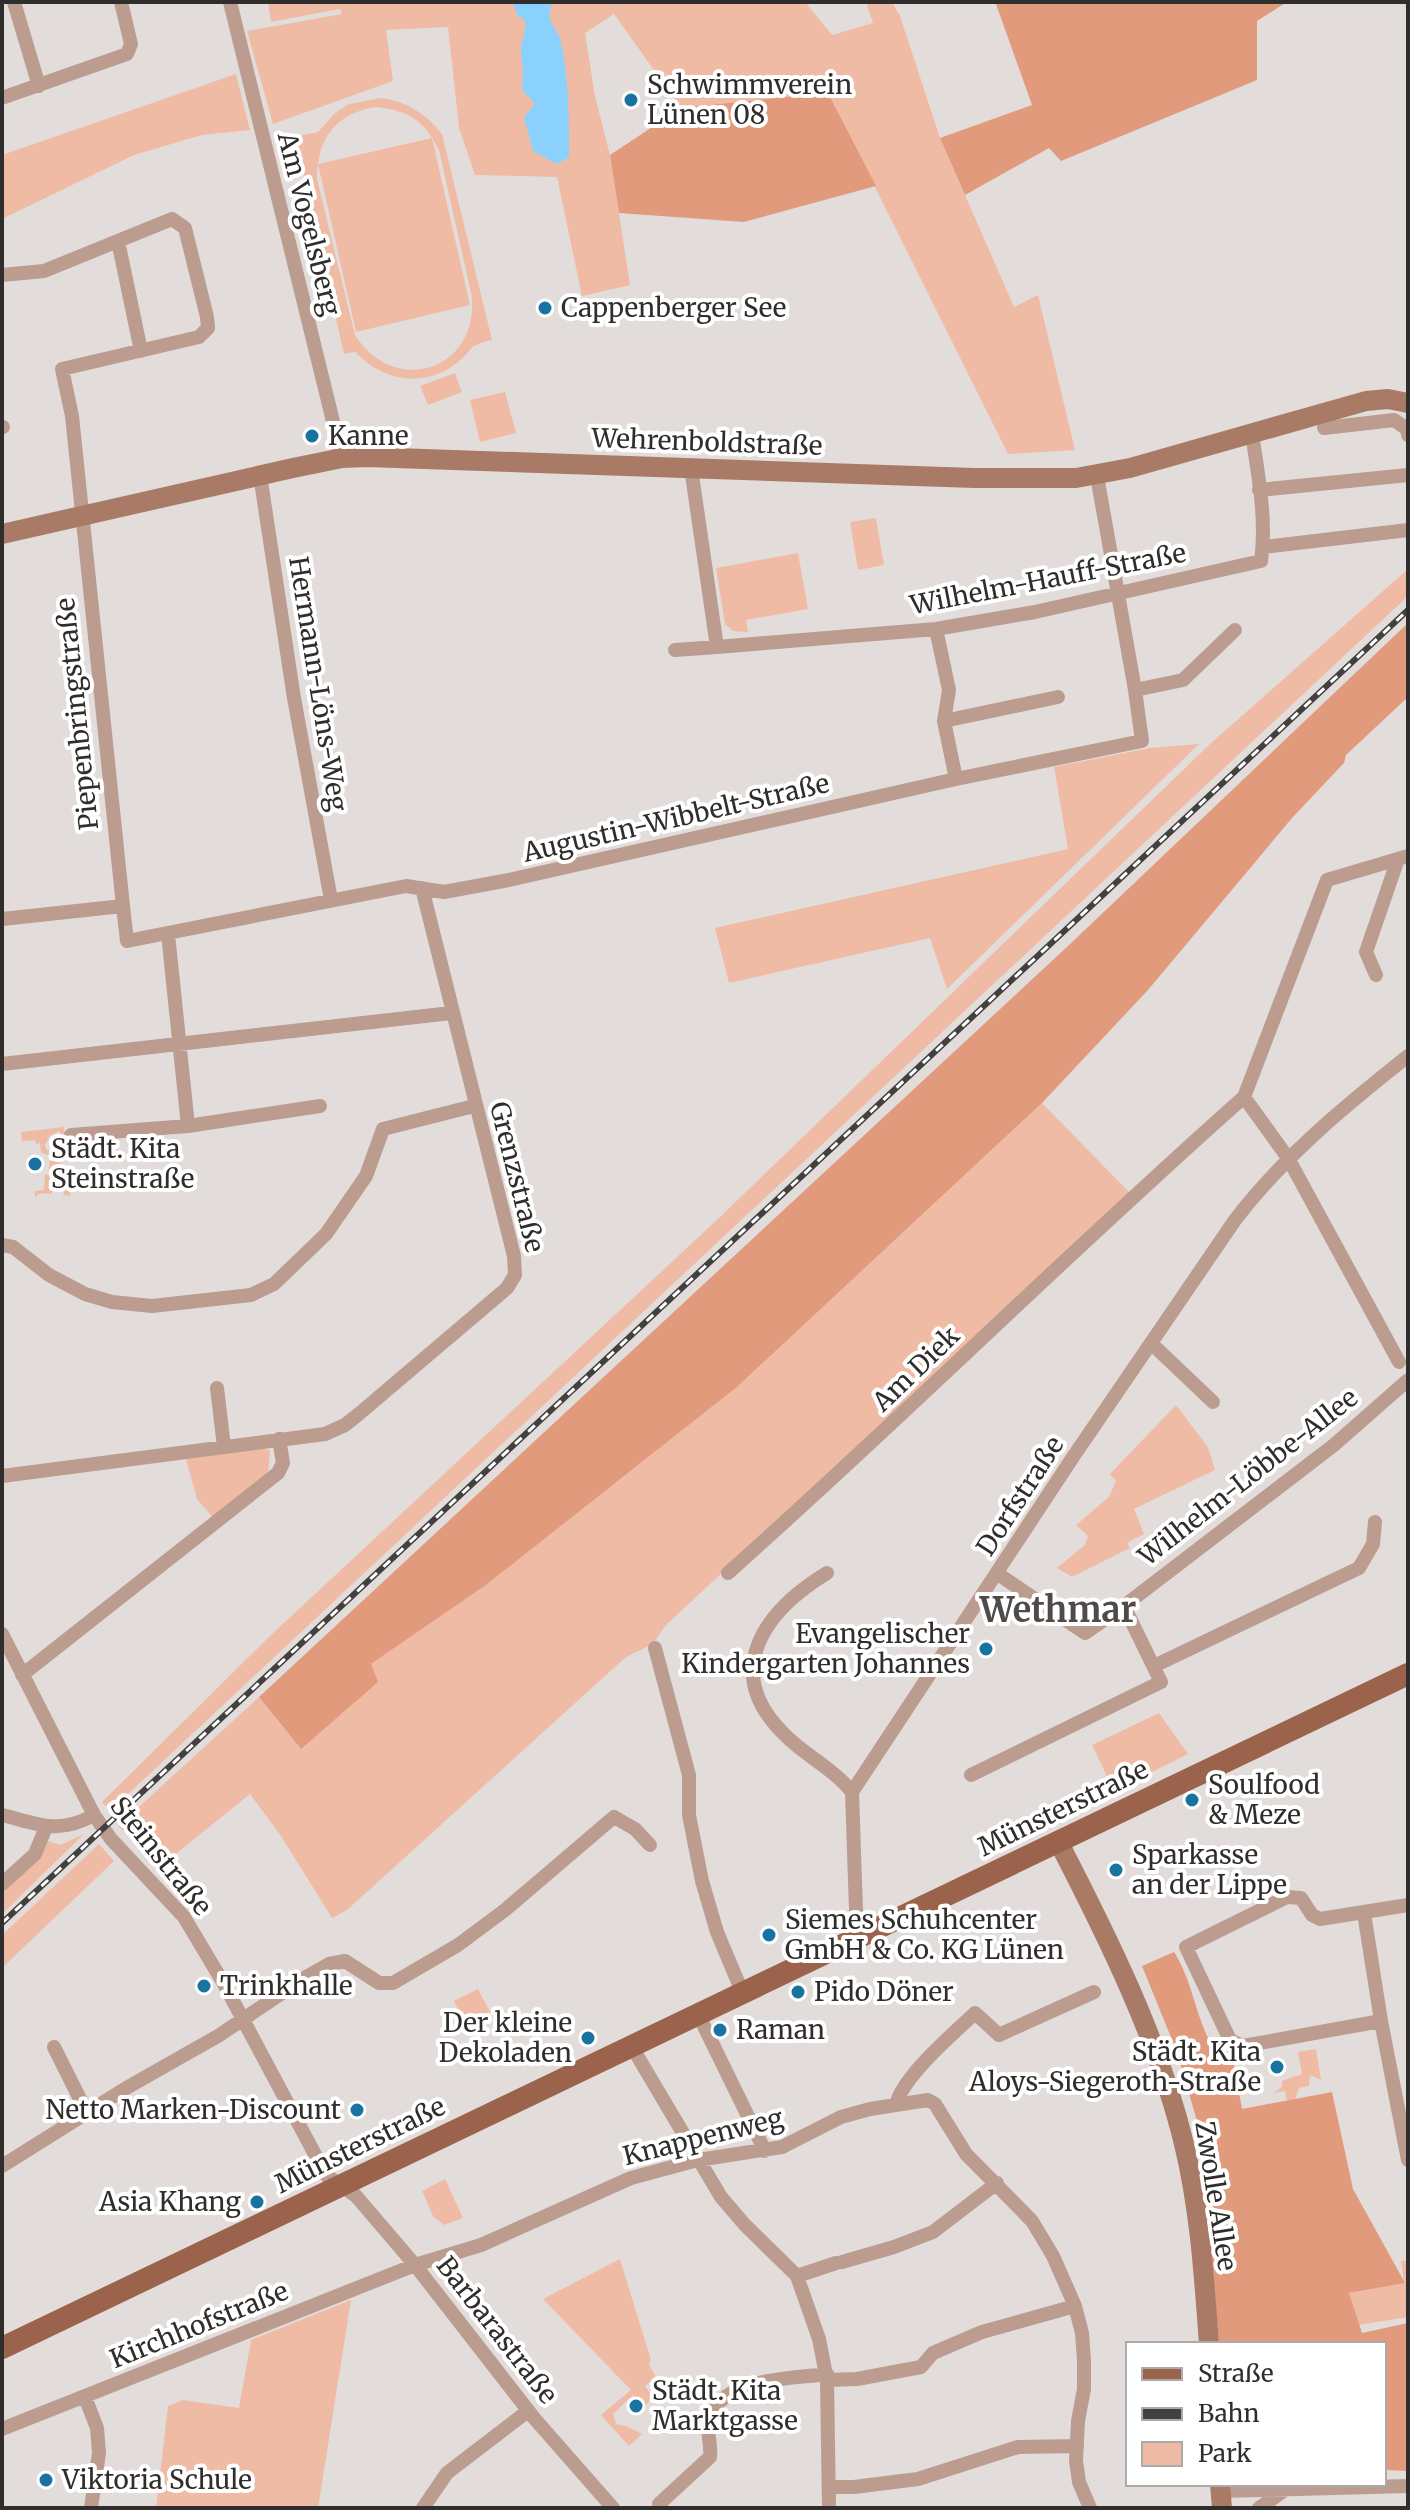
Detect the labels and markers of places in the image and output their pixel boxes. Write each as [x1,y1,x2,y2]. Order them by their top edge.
place label: Schwimmverein Lünen 08 [647,68,852,131]
marker: Schwimmverein Lünen 08 [622,91,640,109]
place label: Cappenberger See [561,291,786,324]
marker: Cappenberger See [536,299,554,317]
place label: Kanne [328,419,409,452]
marker: Kanne [303,427,321,445]
place label: Städt. Kita Steinstraße [51,1132,194,1195]
marker: Städt. Kita Steinstraße [26,1155,44,1173]
place label: Evangelischer Kindergarten Johannes [681,1617,970,1680]
marker: Evangelischer Kindergarten Johannes [977,1640,995,1658]
place label: Soulfood & Meze [1208,1768,1320,1831]
marker: Soulfood & Meze [1183,1791,1201,1809]
place label: Sparkasse an der Lippe [1132,1838,1287,1901]
marker: Sparkasse an der Lippe [1107,1861,1125,1879]
place label: Siemes Schuhcenter GmbH & Co. KG Lünen [785,1903,1064,1966]
marker: Siemes Schuhcenter GmbH & Co. KG Lünen [760,1926,778,1944]
place label: Trinkhalle [220,1969,353,2002]
place label: Pido Döner [814,1975,954,2008]
marker: Trinkhalle [195,1977,213,1995]
marker: Pido Döner [789,1983,807,2001]
place label: Der kleine Dekoladen [439,2006,572,2069]
place label: Raman [736,2013,825,2046]
marker: Raman [711,2021,729,2039]
marker: Der kleine Dekoladen [579,2029,597,2047]
place label: Städt. Kita Aloys-Siegeroth-Straße [968,2035,1261,2098]
marker: Städt. Kita Aloys-Siegeroth-Straße [1268,2058,1286,2076]
place label: Netto Marken-Discount [46,2093,341,2126]
marker: Netto Marken-Discount [348,2101,366,2119]
place label: Asia Khang [98,2185,241,2218]
marker: Asia Khang [248,2193,266,2211]
place label: Städt. Kita Marktgasse [652,2374,798,2437]
marker: Städt. Kita Marktgasse [627,2397,645,2415]
place label: Viktoria Schule [61,2463,252,2496]
marker: Viktoria Schule [37,2471,55,2489]

